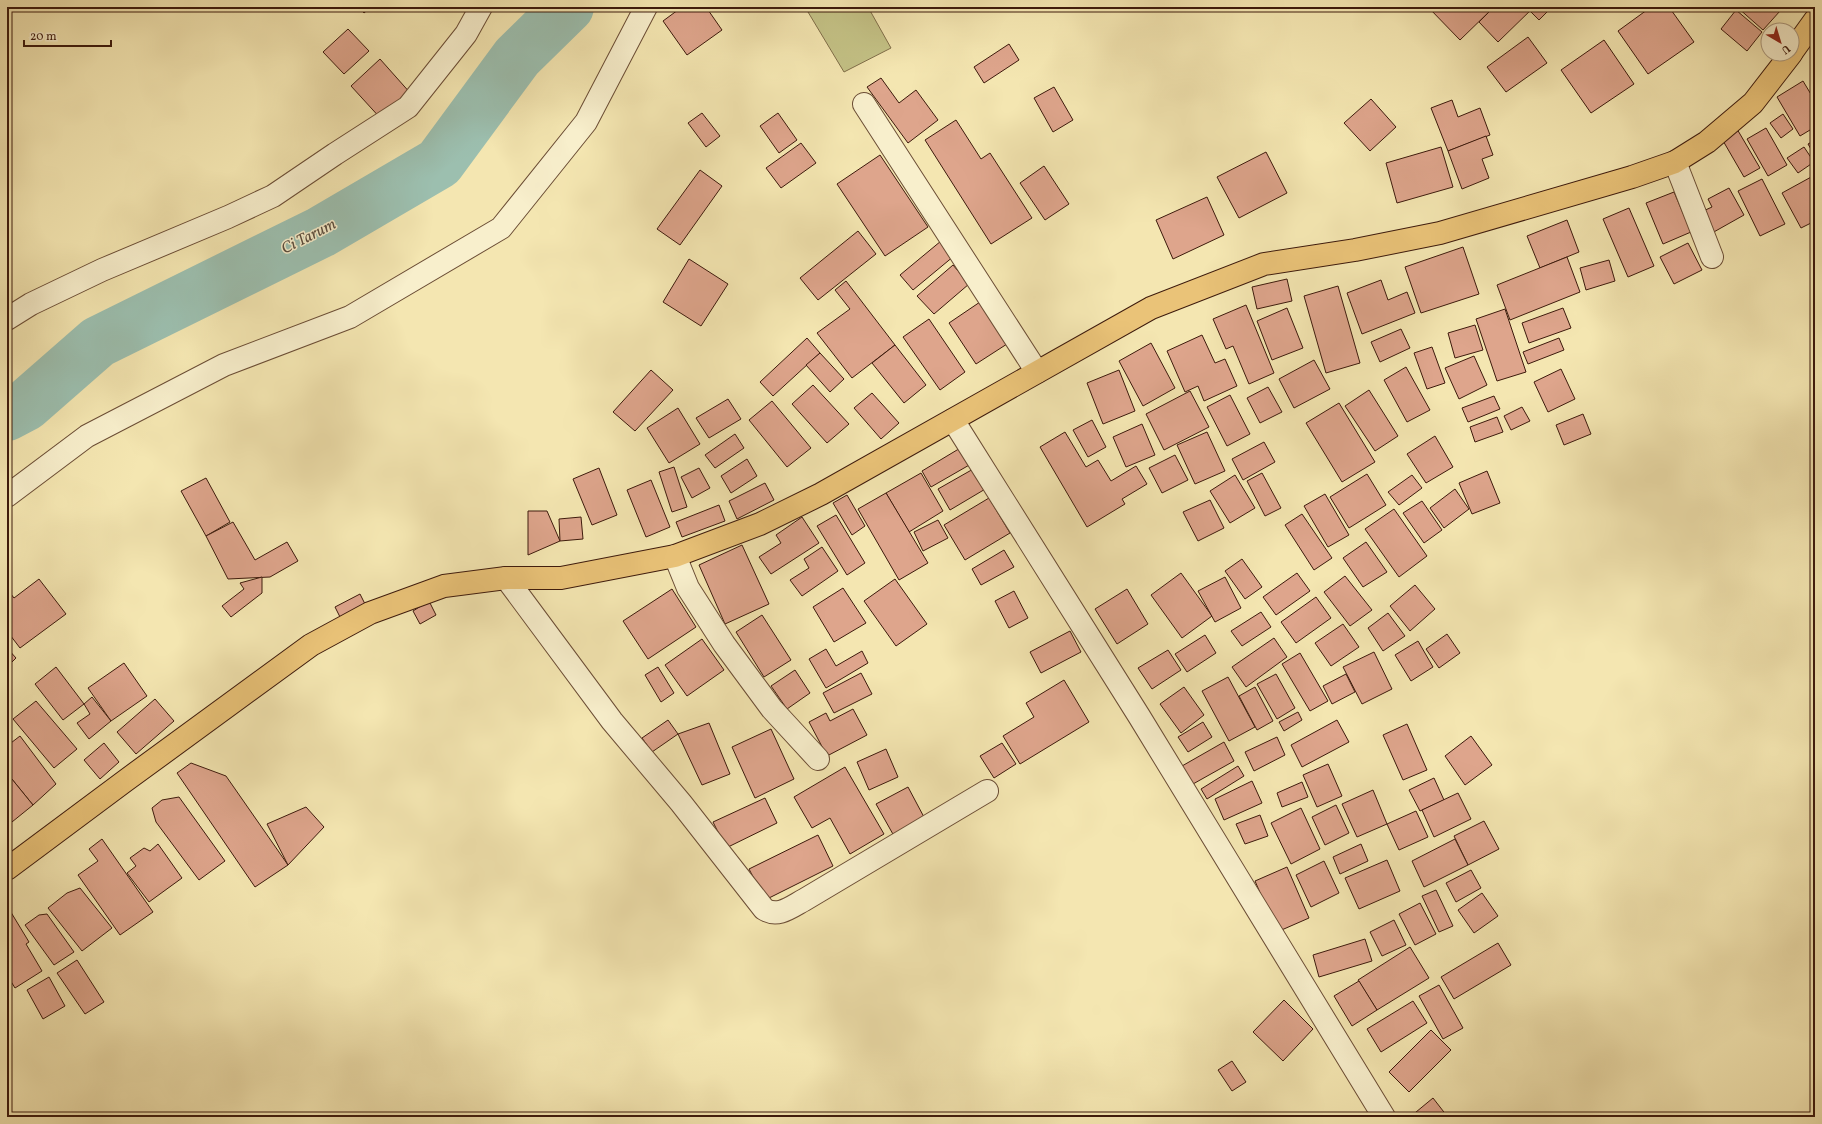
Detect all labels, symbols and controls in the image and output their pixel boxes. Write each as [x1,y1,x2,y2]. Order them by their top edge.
scale bar [24,22,111,48]
north arrow [1760,22,1800,62]
text: 20 m [30,29,57,45]
text: U [1777,40,1793,57]
water label: Ci Tarum [278,214,340,260]

